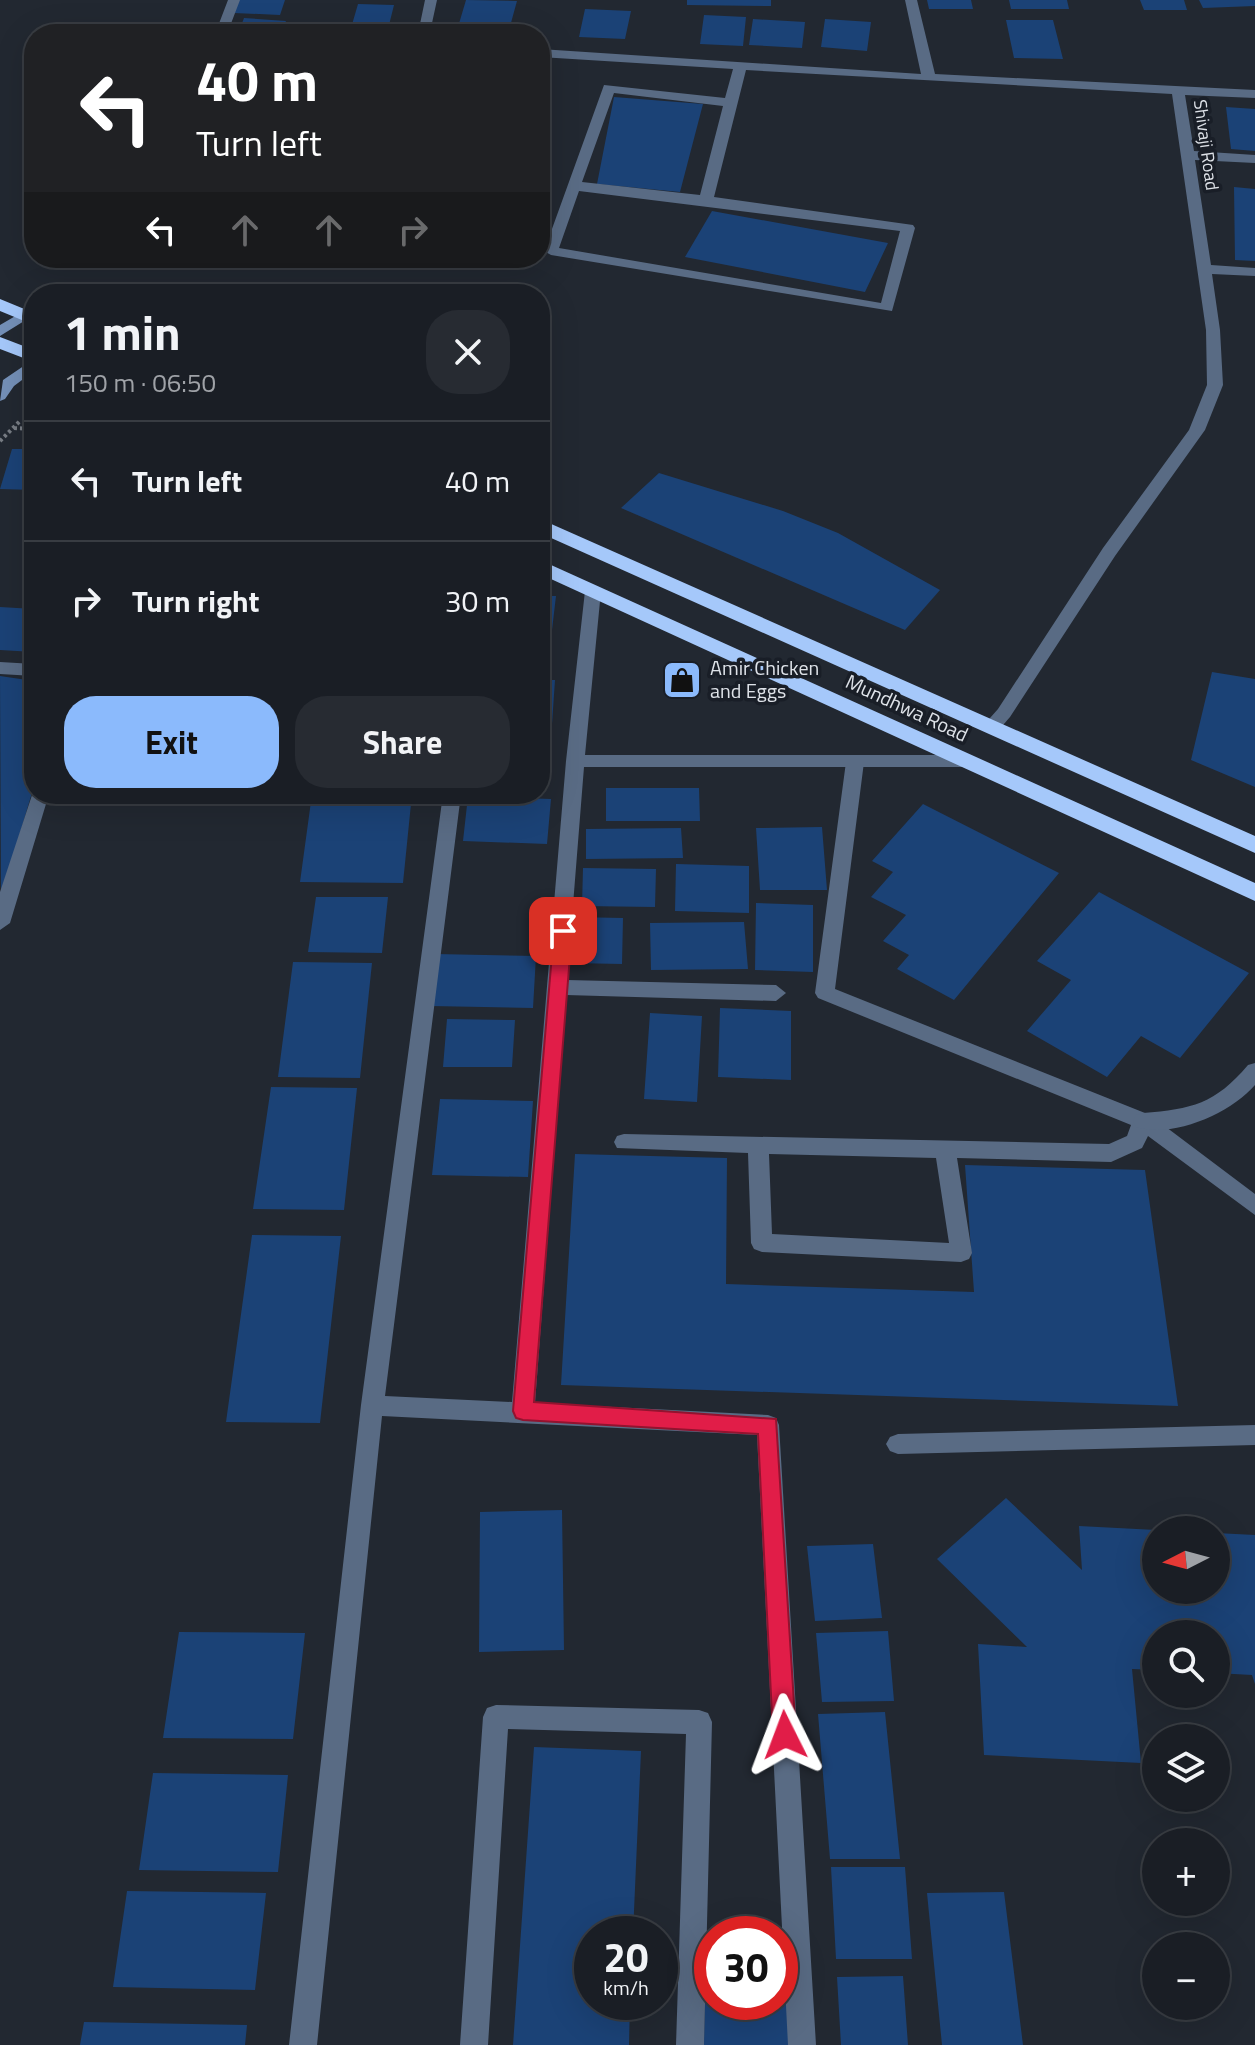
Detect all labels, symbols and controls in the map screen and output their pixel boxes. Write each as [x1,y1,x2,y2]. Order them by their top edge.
text: 40 m [196,38,318,123]
icon: left [64,56,168,160]
street label: Shivaji Road [1187,98,1226,192]
text: Turn left [196,115,322,170]
icon: left [139,208,183,252]
icon: ahead [223,208,267,252]
icon: ahead [307,208,351,252]
icon: right [391,208,435,252]
text: 1 min [64,296,181,369]
button: close [426,310,510,394]
text: 150 m · 06:50 [64,363,216,402]
text: Turn left [132,458,242,504]
text: 40 m [445,458,510,504]
icon: left [64,459,108,503]
text: Turn right [132,578,260,624]
text: 30 m [445,578,510,624]
icon: right [64,579,108,623]
place label: Amir Chicken and Eggs [710,652,819,706]
shop icon: Amir Chicken and Eggs [661,659,703,701]
street label: Mundhwa Road [841,666,974,750]
button: Exit [64,696,279,788]
button: Share [295,696,510,788]
pin [529,897,597,965]
icon: arrive [541,909,585,953]
north arrow [1142,1516,1230,1604]
map controls [1142,1516,1230,2020]
button: search [1142,1620,1230,1708]
position arrow [743,1693,827,1777]
button: layers [1142,1724,1230,1812]
button: + [1142,1828,1230,1916]
speed limit sign: 30 [694,1916,798,2020]
text: 20 [604,1927,648,1988]
button: − [1142,1932,1230,2020]
text: km/h [603,1972,649,2003]

